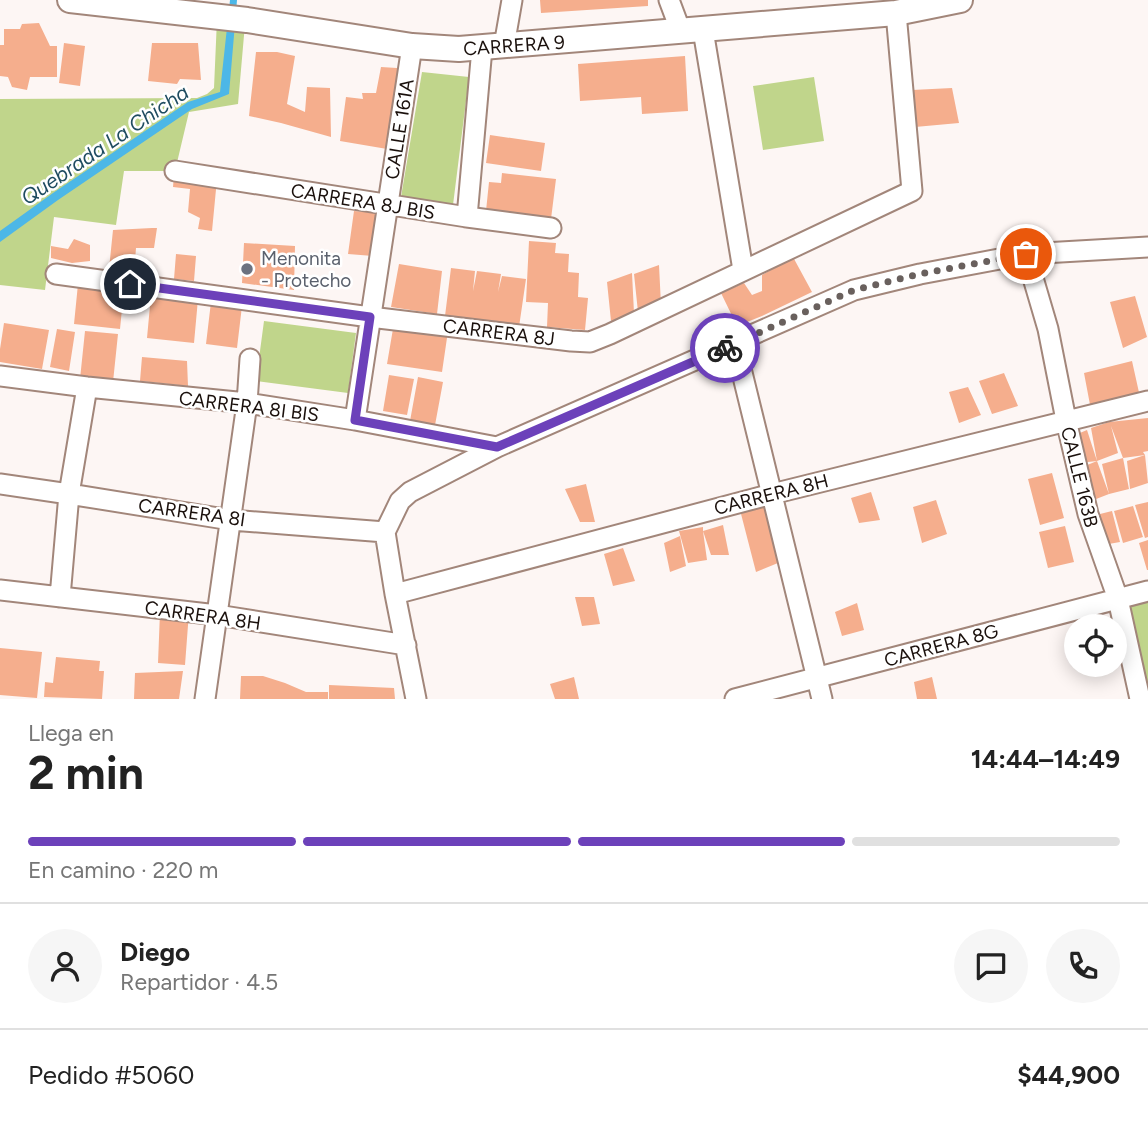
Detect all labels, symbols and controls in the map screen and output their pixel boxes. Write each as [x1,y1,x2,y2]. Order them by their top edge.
street label: CARRERA 9 [462,30,566,61]
street label: CALLE 161A [380,77,419,181]
water label: Quebrada La Chicha [16,79,193,210]
street label: CARRERA 8J BIS [289,179,437,224]
pin [996,224,1056,284]
icon: bag [1007,235,1045,273]
place label: Menonita - Protecho [261,247,351,292]
pin [100,254,160,314]
marker: Menonita - Protecho [239,261,255,277]
icon: home [111,265,149,303]
courier [690,313,760,383]
street label: CARRERA 8J [442,314,556,351]
icon: bike [706,329,744,367]
street label: CARRERA 8I BIS [178,386,320,427]
street label: CALLE 163B [1056,424,1103,530]
street label: CARRERA 8H [712,469,831,520]
street label: CARRERA 8I [137,494,247,531]
street label: CARRERA 8H [143,596,262,635]
map controls [1064,614,1127,677]
button: locate [1064,614,1127,677]
street label: CARRERA 8G [882,619,1001,672]
text: Llega en [28,719,114,747]
text: 14:44–14:49 [971,743,1120,775]
text: 2 min [28,745,144,801]
text: En camino · 220 m [28,856,218,884]
button: person [28,929,102,1003]
button: chat [954,929,1028,1003]
button: phone [1046,929,1120,1003]
text: Diego [120,936,190,968]
text: Repartidor · 4.5 [120,968,278,996]
text: Pedido #5060 [28,1059,194,1091]
text: $44,900 [1017,1059,1120,1091]

